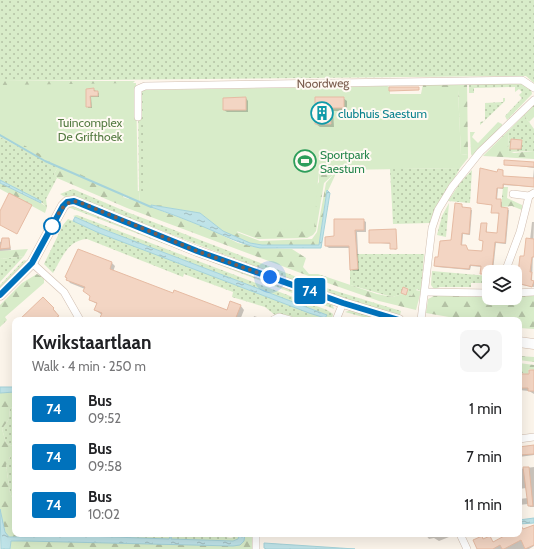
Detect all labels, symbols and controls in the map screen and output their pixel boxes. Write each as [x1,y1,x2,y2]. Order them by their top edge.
street label: Noordweg [297,75,350,91]
building icon: clubhuis Saestum [309,100,335,126]
place label: clubhuis Saestum [338,106,427,121]
park label: Tuincomplex De Grifthoek [58,115,123,144]
place label: Sportpark Saestum [320,147,370,176]
sports icon: Sportpark Saestum [292,148,318,174]
unlabelled marker [43,217,61,235]
map controls [482,265,522,305]
button: layers [482,265,522,305]
your location [260,267,280,287]
line badge: 74 [292,278,328,304]
text: 74 [302,282,318,300]
button: heart [460,330,502,372]
text: Kwikstaartlaan [32,331,151,354]
text: Walk · 4 min · 250 m [32,358,146,374]
text: Bus [88,392,112,410]
text: 74 [46,400,62,418]
text: 1 min [469,400,502,418]
text: 09:52 [88,410,121,426]
text: Bus [88,440,112,458]
text: 74 [46,448,62,466]
text: 7 min [466,448,502,466]
text: 09:58 [88,458,122,474]
text: Bus [88,488,112,506]
text: 74 [46,496,62,514]
text: 11 min [464,496,502,514]
text: 10:02 [88,506,120,522]

